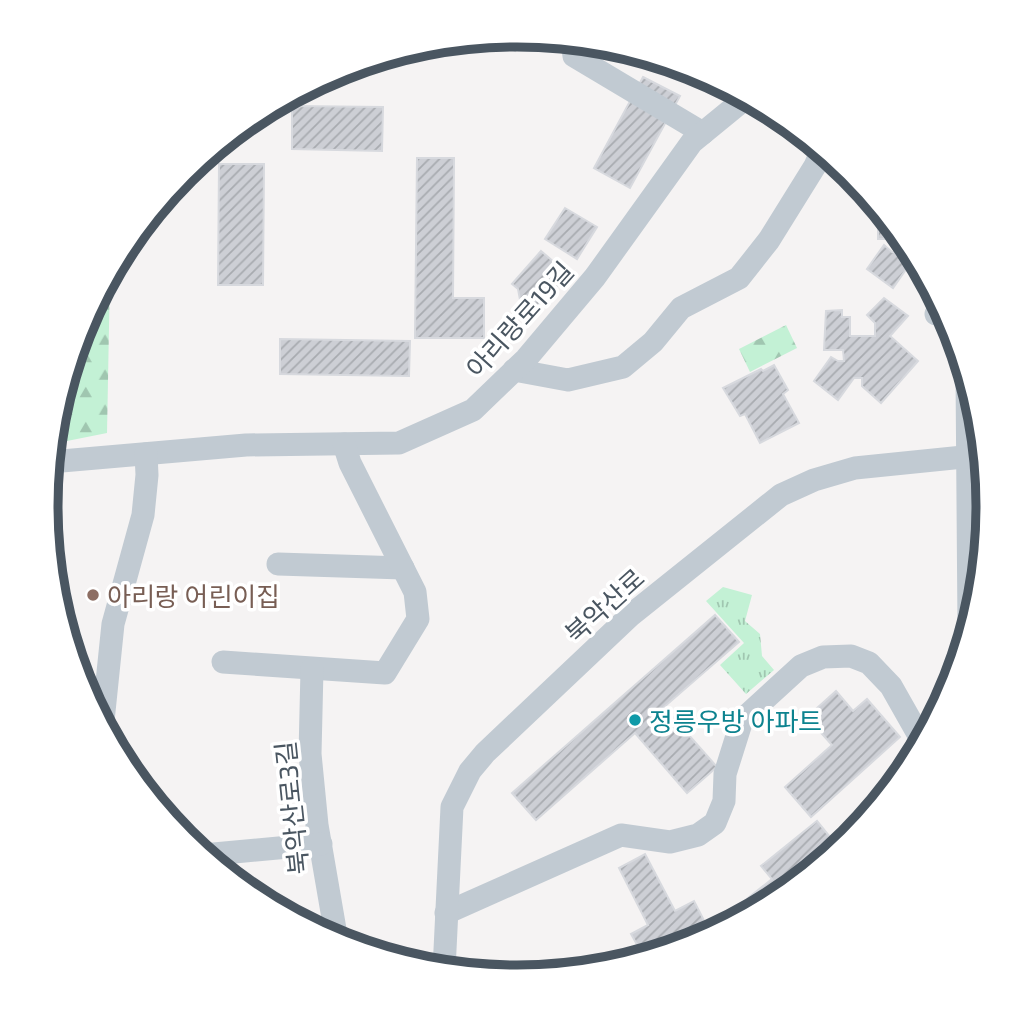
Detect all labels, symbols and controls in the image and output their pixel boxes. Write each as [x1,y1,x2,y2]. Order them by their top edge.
street label: 아리랑로19길 [459,255,579,383]
street label: 북악산로 [558,561,650,649]
place label: 아리랑 어린이집 [107,580,280,611]
marker: 아리랑 어린이집 [85,587,101,603]
place label: 정릉우방 아파트 [649,705,822,736]
marker: 정릉우방 아파트 [627,712,643,728]
street label: 북악산로3길 [269,740,313,876]

